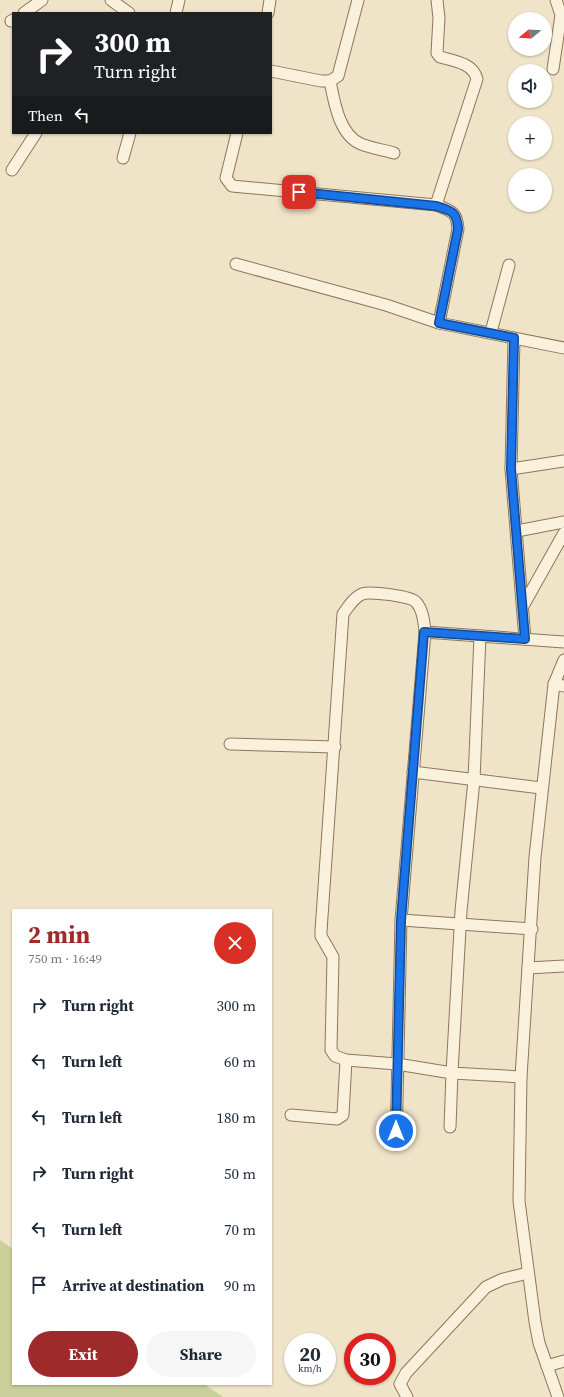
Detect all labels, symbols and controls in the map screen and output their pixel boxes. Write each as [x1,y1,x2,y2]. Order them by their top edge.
north arrow [508,12,552,56]
map controls [508,12,552,212]
text: 300 m [94,23,171,61]
icon: right [28,28,80,80]
text: Turn right [94,59,176,84]
button: sound [508,64,552,108]
icon: left [71,104,93,126]
text: Then [28,105,63,126]
button: + [508,116,552,160]
button: − [508,168,552,212]
pin [282,175,316,209]
icon: arrive [288,181,310,203]
text: 2 min [28,918,90,951]
button: close [214,922,256,964]
text: 750 m · 16:49 [28,950,102,967]
icon: right [28,994,50,1016]
text: Turn right [62,995,134,1016]
text: 300 m [216,995,256,1016]
icon: left [28,1050,50,1072]
text: Turn left [62,1051,122,1072]
text: 60 m [224,1051,256,1072]
icon: left [28,1106,50,1128]
text: Turn left [62,1107,122,1128]
text: 180 m [216,1107,256,1128]
position arrow [375,1110,417,1152]
icon: right [28,1162,50,1184]
text: Turn right [62,1163,134,1184]
text: 50 m [224,1163,256,1184]
icon: left [28,1218,50,1240]
text: Turn left [62,1219,122,1240]
text: 70 m [224,1219,256,1240]
icon: arrive [28,1274,50,1296]
text: Arrive at destination [62,1275,204,1296]
text: 90 m [224,1275,256,1296]
button: Exit [28,1331,138,1377]
button: Share [146,1331,256,1377]
speed limit sign: 30 [344,1333,396,1385]
text: 20 [299,1340,321,1368]
text: km/h [298,1362,322,1375]

